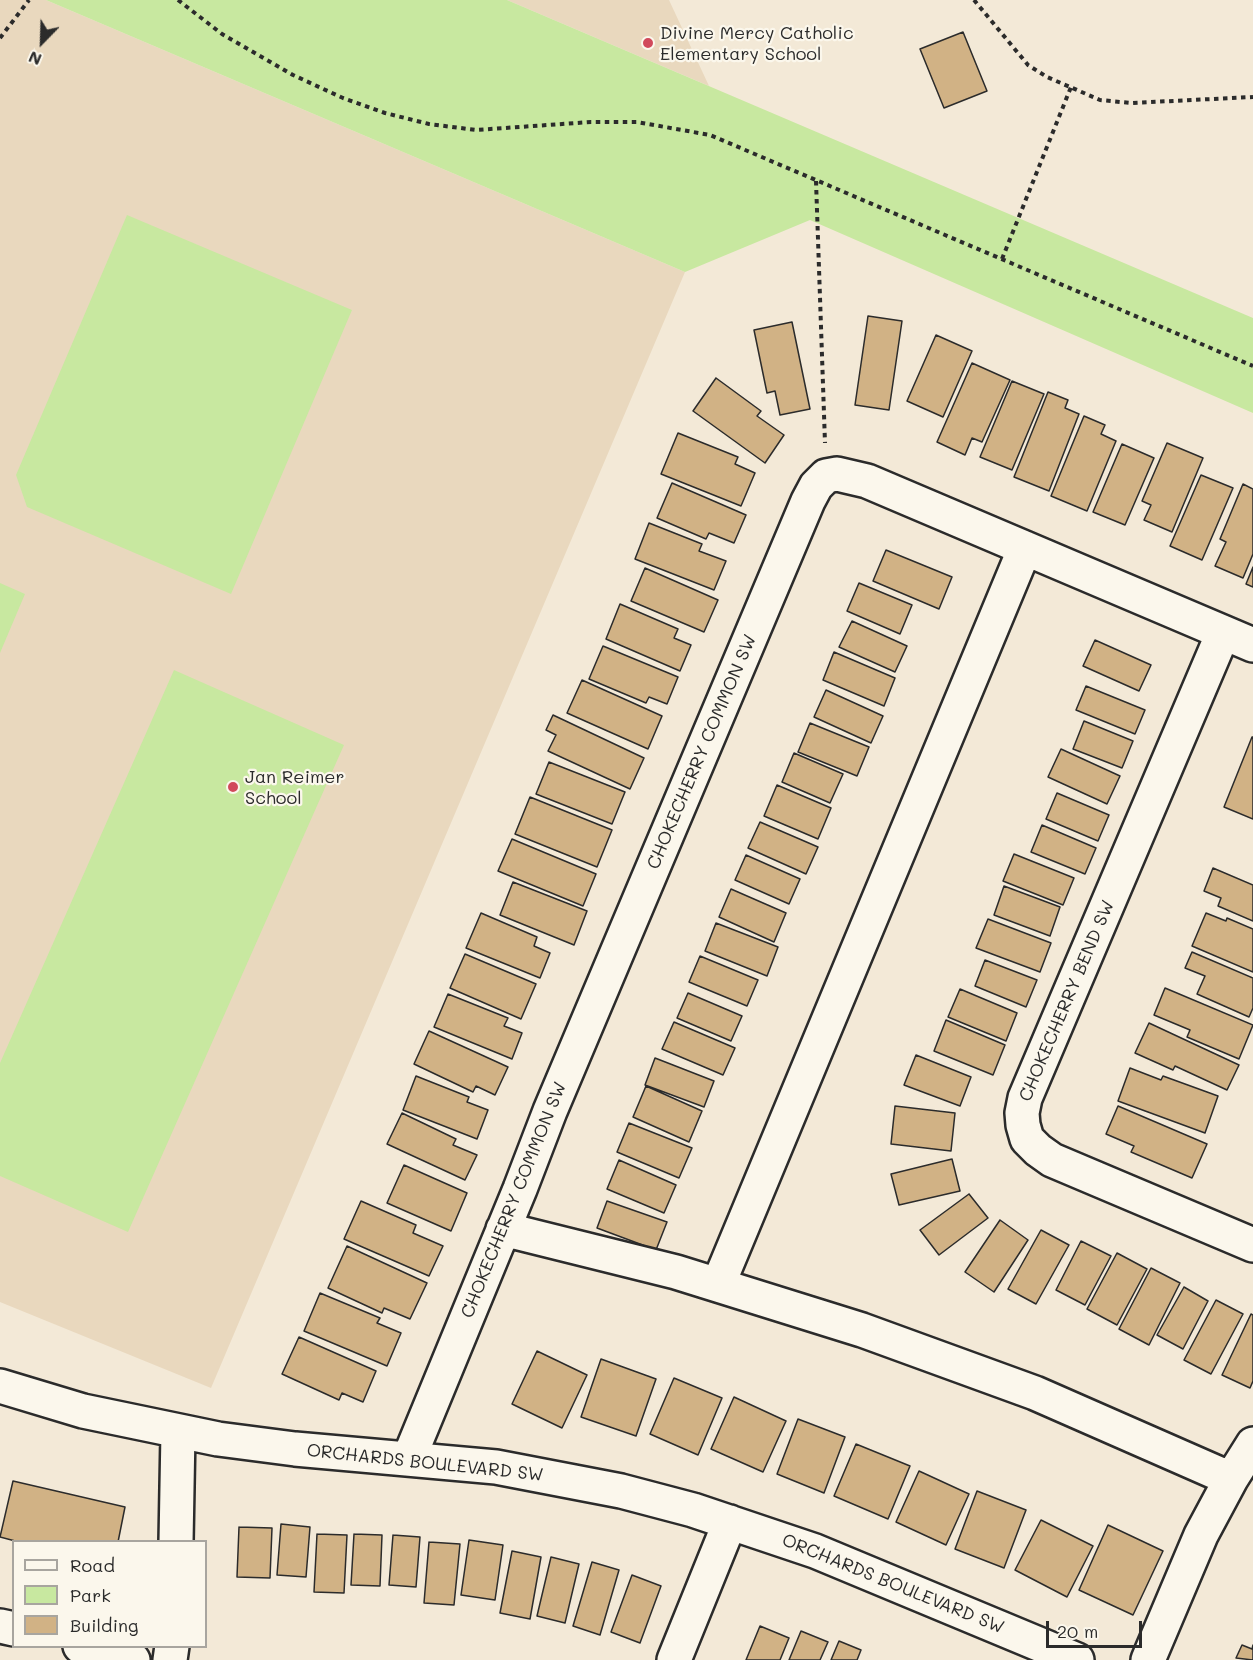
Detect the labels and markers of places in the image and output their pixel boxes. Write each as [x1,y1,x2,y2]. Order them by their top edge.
place label: Divine Mercy Catholic Elementary School [660,22,853,64]
marker: Divine Mercy Catholic Elementary School [641,36,655,50]
place label: Jan Reimer School [245,766,345,808]
marker: Jan Reimer School [226,780,240,794]

